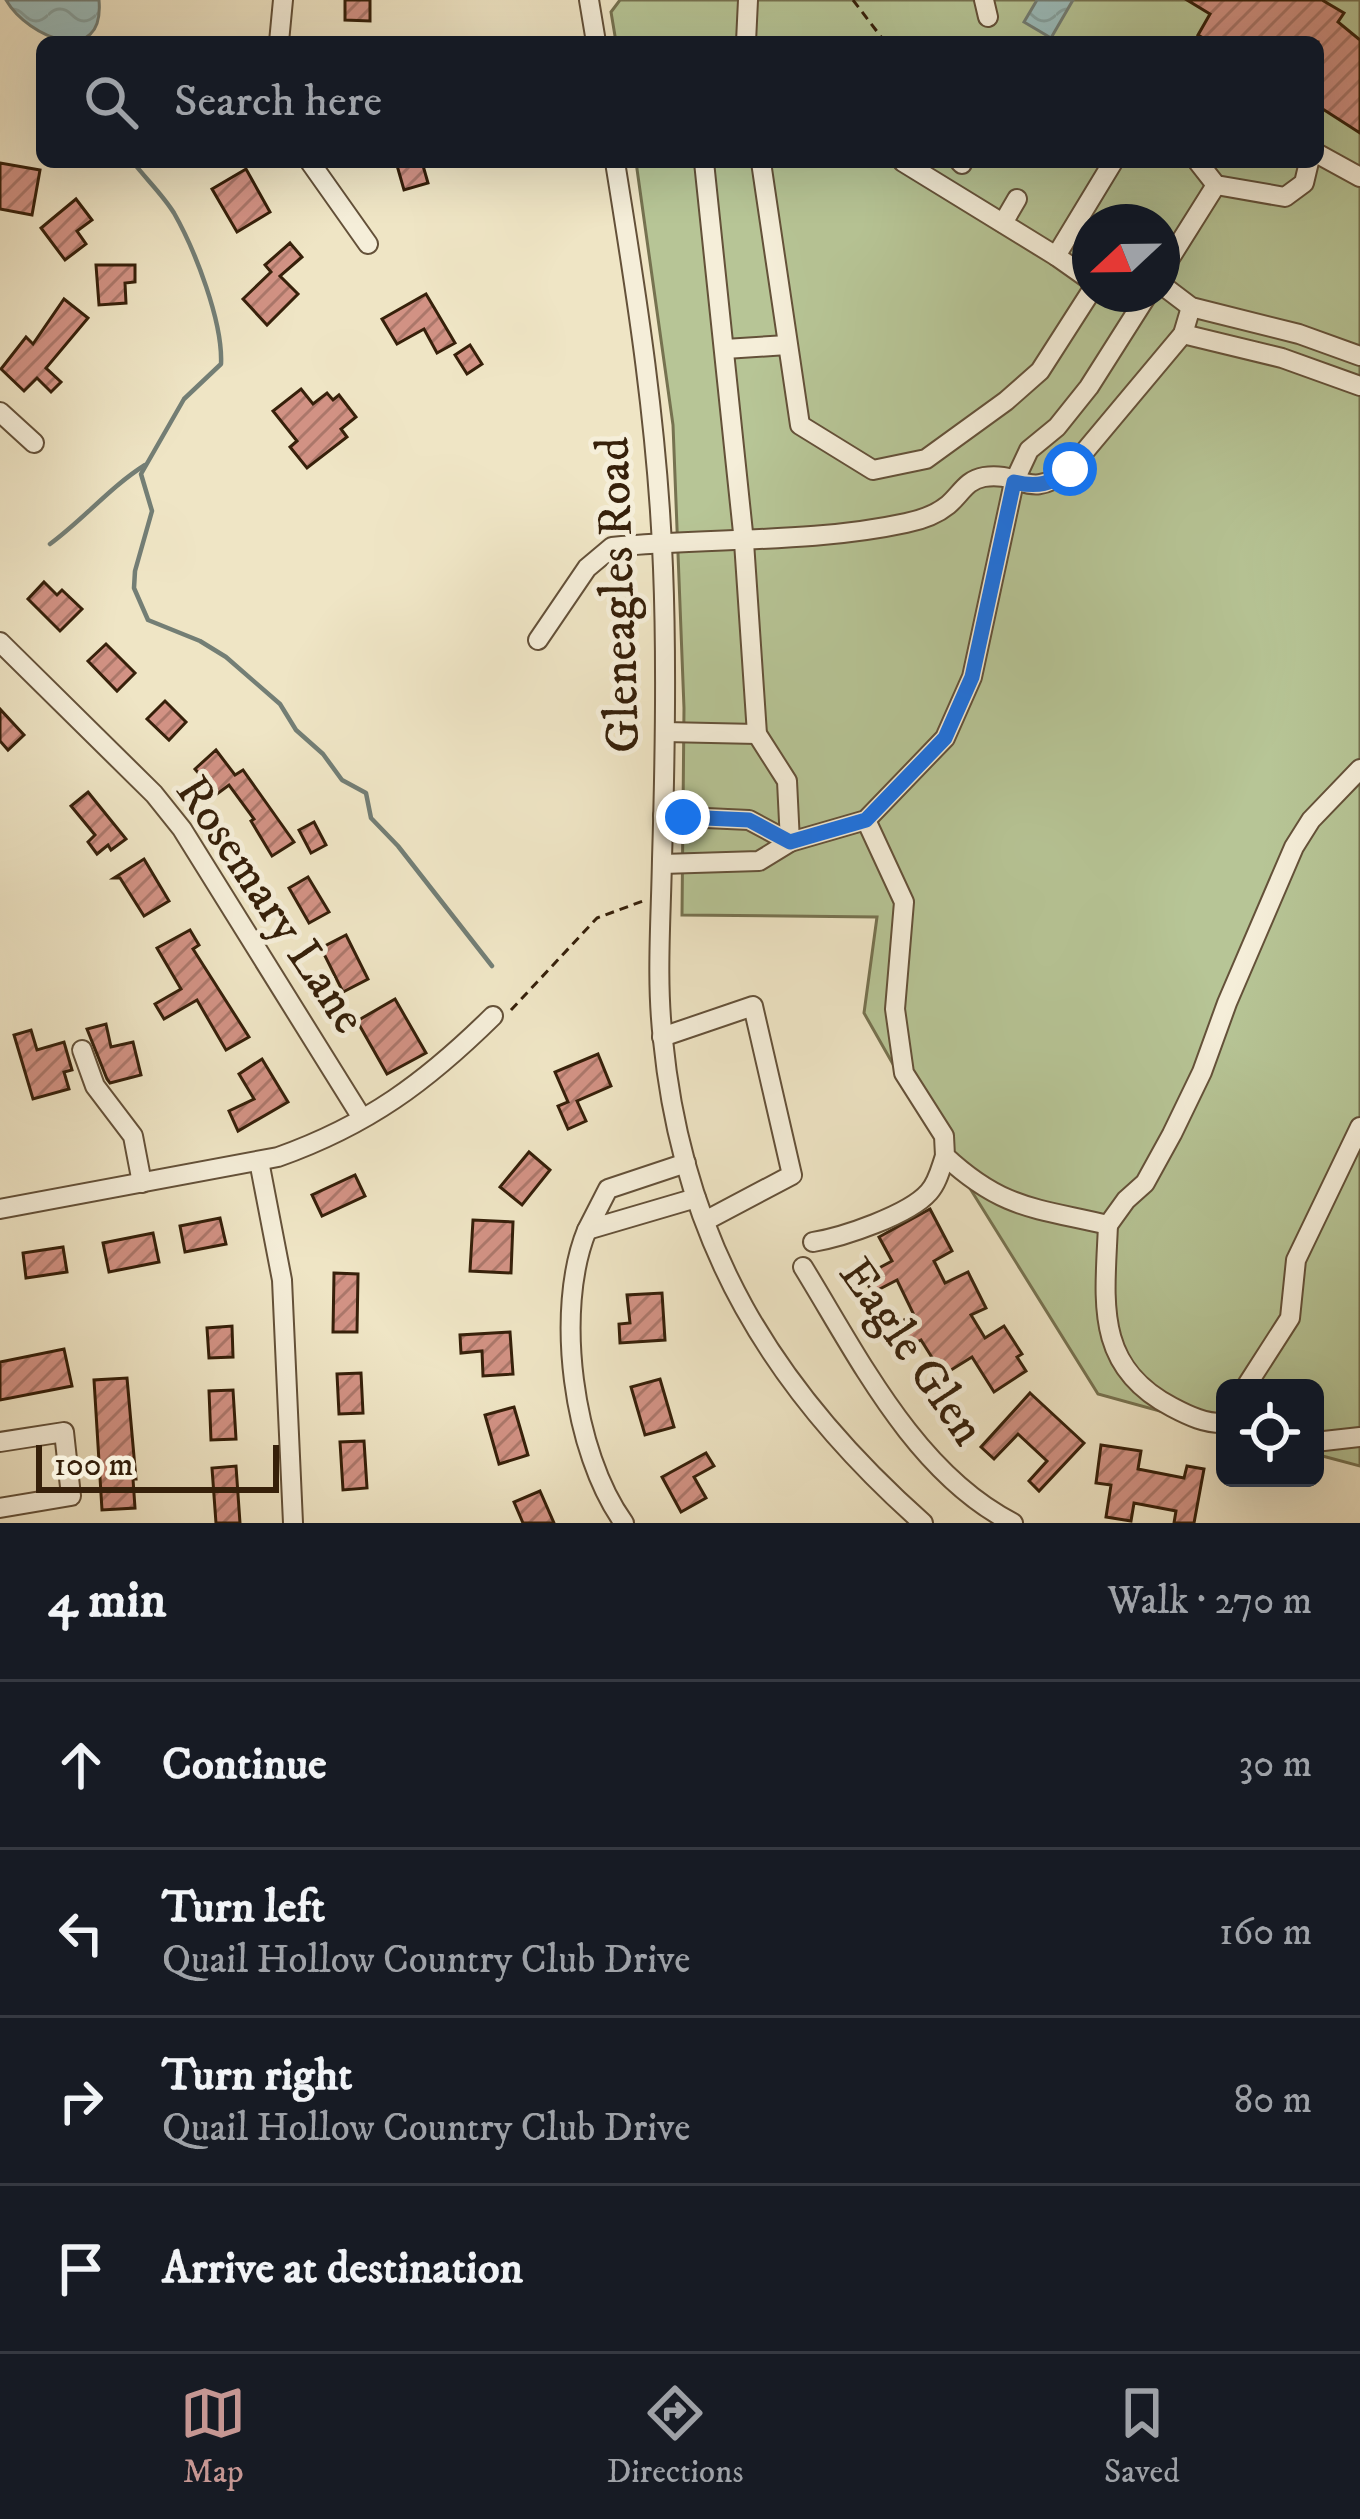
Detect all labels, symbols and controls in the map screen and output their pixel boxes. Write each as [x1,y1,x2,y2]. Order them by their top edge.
search box [36,36,1324,168]
icon: search [78,69,144,135]
text: Search here [174,74,382,130]
north arrow [1072,204,1180,312]
street label: Gleneagles Road [584,436,654,754]
route start [1043,442,1097,496]
street label: Rosemary Lane [162,765,378,1045]
route end [656,790,710,844]
street label: Eagle Glen [825,1247,997,1457]
map controls [1216,1379,1324,1487]
button: locate [1216,1379,1324,1487]
scale bar [36,1439,279,1492]
text: 100 m [54,1445,133,1486]
text: 4 min [48,1569,166,1633]
text: Walk · 270 m [1107,1577,1312,1626]
icon: ahead [48,1732,114,1798]
text: Continue [162,1737,327,1793]
text: 30 m [1239,1740,1312,1789]
text: Turn left [162,1880,325,1936]
icon: left [48,1900,114,1966]
text: 160 m [1219,1908,1312,1957]
text: Quail Hollow Country Club Drive [162,1936,690,1985]
text: Turn right [162,2048,352,2104]
icon: right [48,2068,114,2134]
text: 80 m [1234,2076,1312,2125]
text: Quail Hollow Country Club Drive [162,2104,690,2153]
icon: arrive [48,2236,114,2302]
text: Arrive at destination [162,2241,523,2297]
tab: Map [180,2380,246,2493]
tab: Directions [607,2380,743,2493]
tab: Saved [1104,2380,1180,2493]

